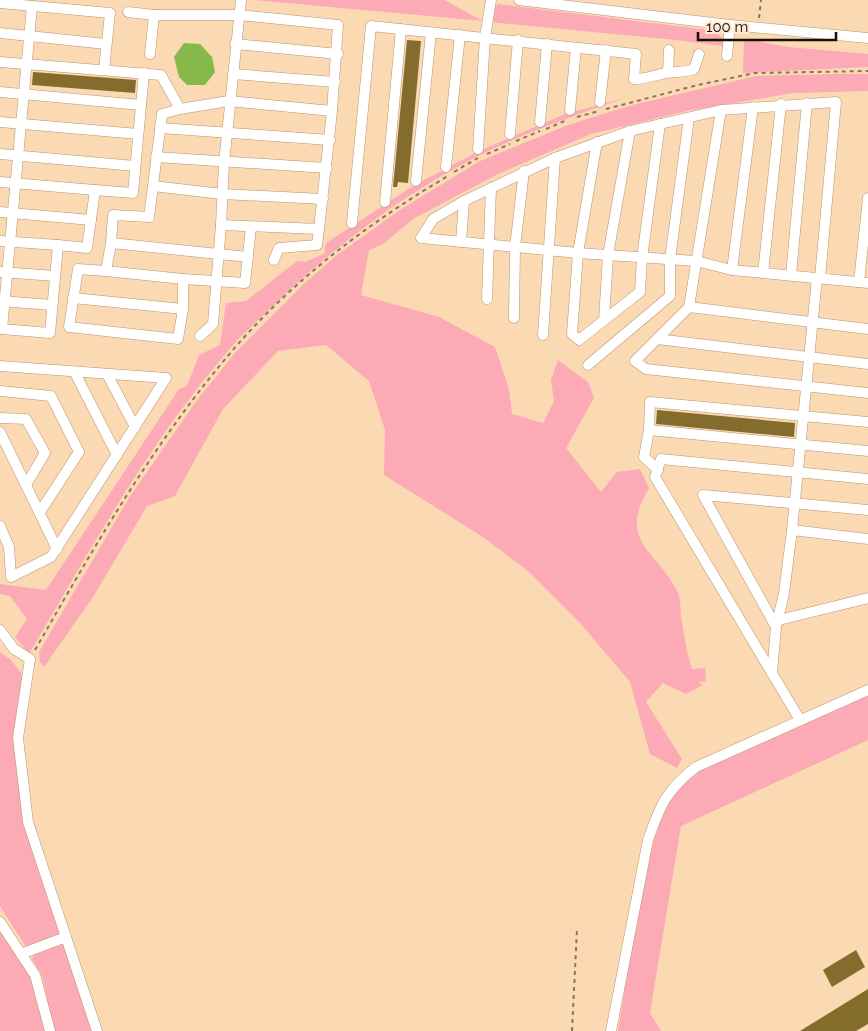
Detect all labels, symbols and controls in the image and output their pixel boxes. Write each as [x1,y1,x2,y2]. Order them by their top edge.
scale bar [698,10,836,42]
text: 100 m [706,18,748,36]

